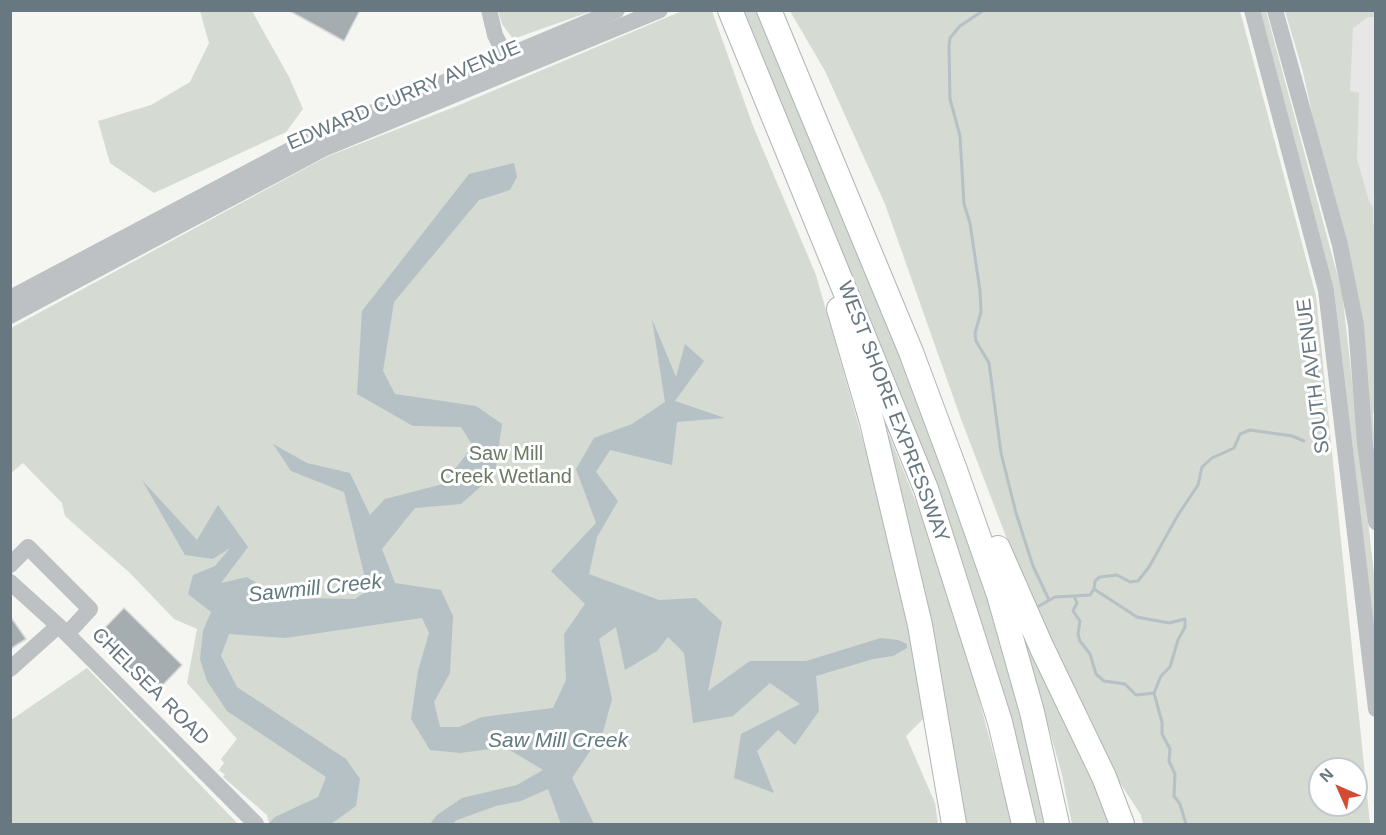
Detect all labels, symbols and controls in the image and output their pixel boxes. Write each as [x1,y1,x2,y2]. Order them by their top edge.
street label: EDWARD CURRY AVENUE [284,36,524,156]
street label: WEST SHORE EXPRESSWAY [832,278,954,546]
street label: SOUTH AVENUE [1293,297,1335,455]
park label: Saw Mill Creek Wetland [440,442,572,489]
water label: Sawmill Creek [247,569,383,609]
street label: CHELSEA ROAD [86,623,214,751]
water label: Saw Mill Creek [488,728,628,754]
north arrow [1308,757,1368,817]
text: N [1316,765,1336,785]

